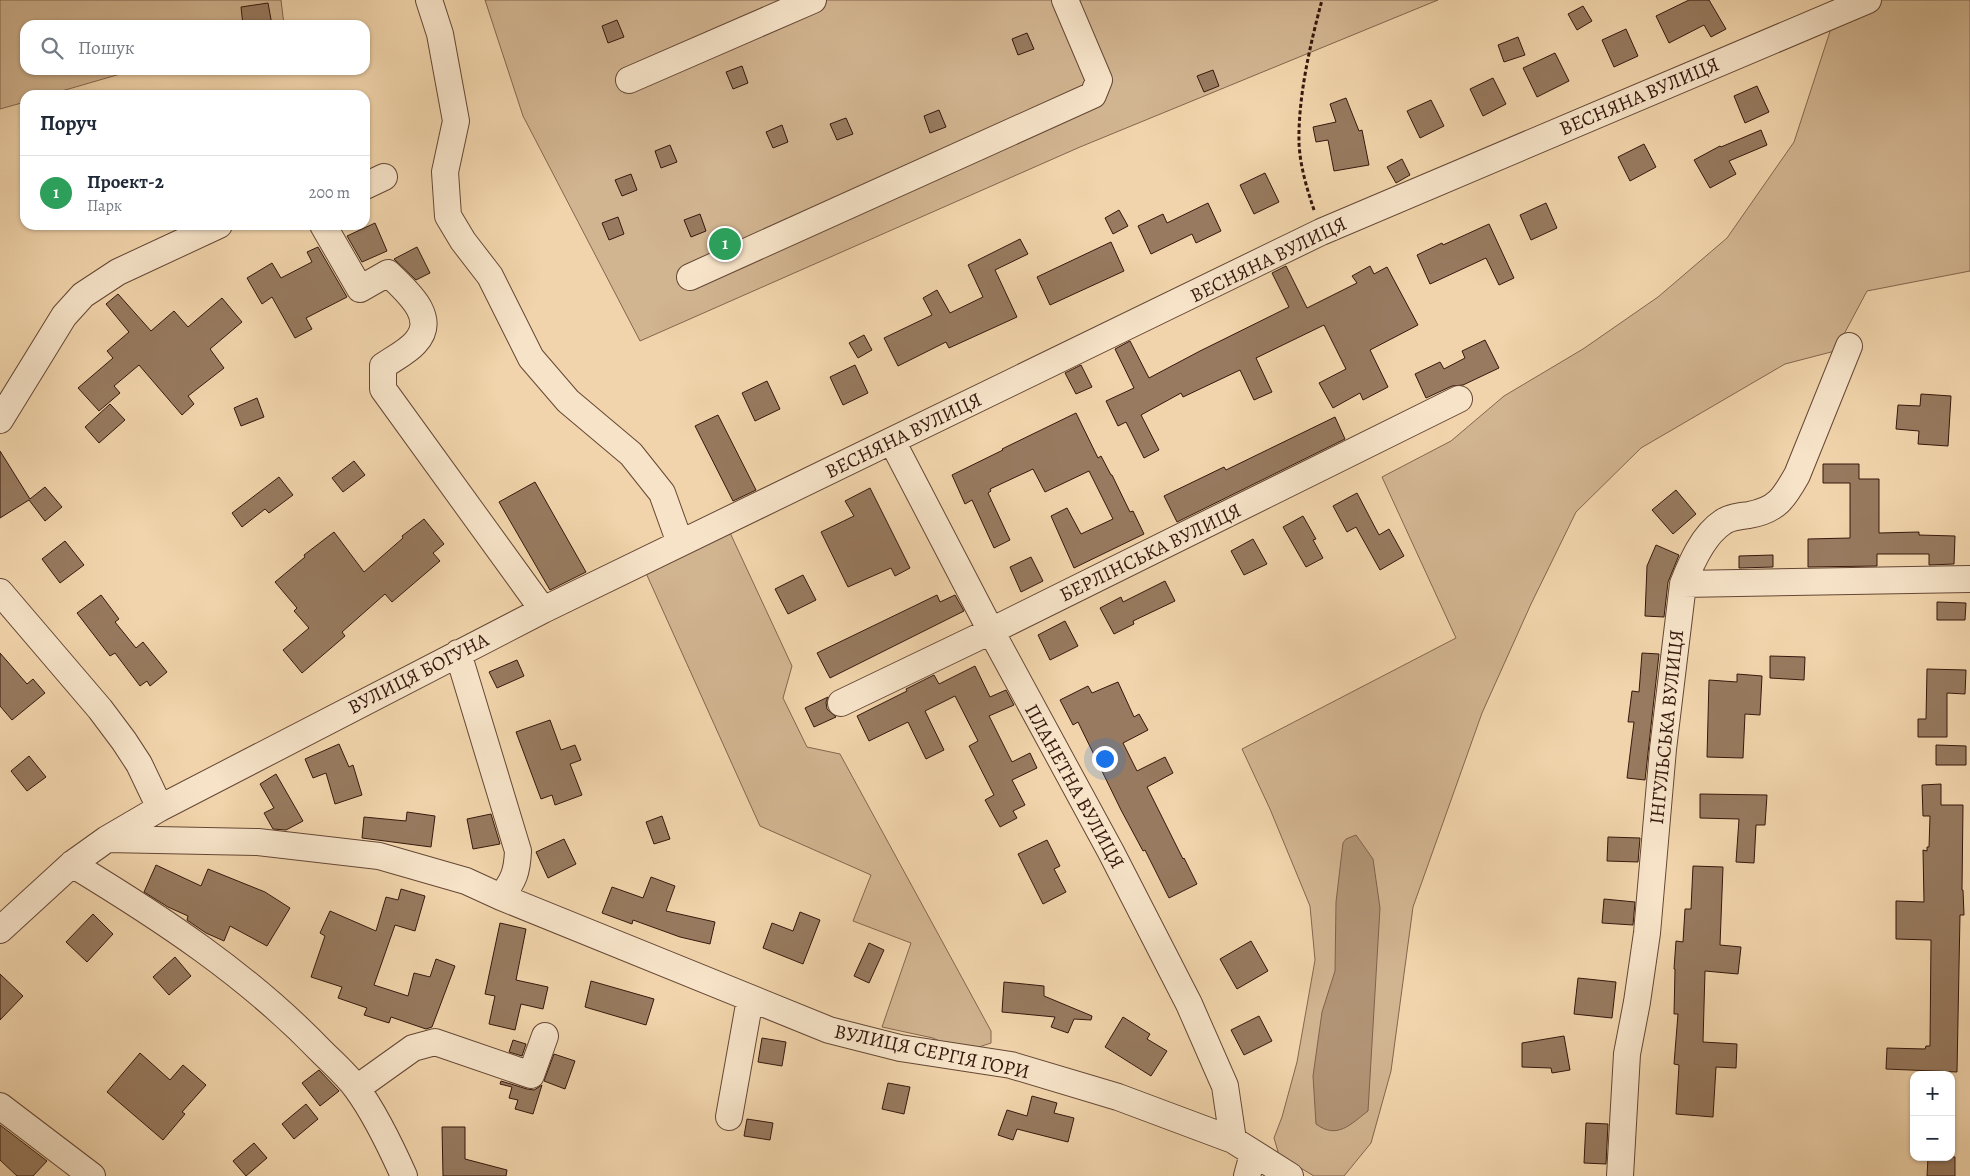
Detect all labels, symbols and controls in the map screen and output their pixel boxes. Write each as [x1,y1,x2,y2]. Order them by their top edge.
search box [20,20,370,75]
icon: search [38,34,66,62]
text: Пошук [78,35,135,61]
street label: ВЕСНЯНА ВУЛИЦЯ [1555,51,1723,142]
text: Поруч [40,109,97,137]
text: Проект-2 [87,169,164,195]
text: 1 [53,182,59,204]
text: 200 m [309,182,350,204]
text: Парк [87,195,122,217]
street label: ВЕСНЯНА ВУЛИЦЯ [1185,210,1351,309]
pin: 1 [709,225,741,263]
street label: ВЕСНЯНА ВУЛИЦЯ [820,386,986,485]
street label: БЕРЛІНСЬКА ВУЛИЦЯ [1055,497,1246,608]
street label: ВУЛИЦЯ БОГУНА [343,626,494,721]
street label: ІНГУЛЬСЬКА ВУЛИЦЯ [1643,628,1690,826]
street label: ПЛАНЕТНА ВУЛИЦЯ [1018,699,1131,873]
your location [1092,746,1118,772]
street label: ВУЛИЦЯ СЕРГІЯ ГОРИ [832,1018,1032,1085]
map controls [1910,1071,1955,1161]
button: + [1910,1071,1955,1116]
button: − [1910,1116,1955,1161]

